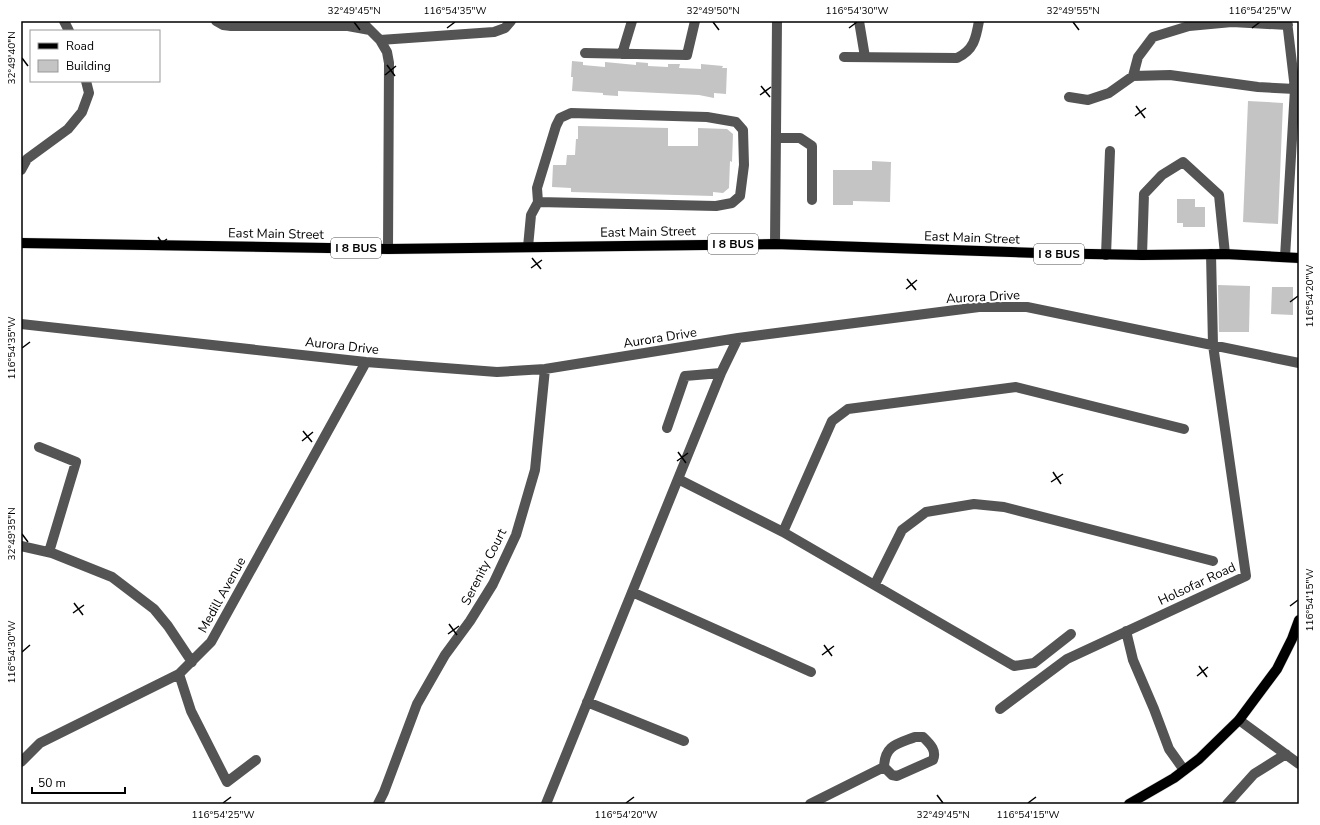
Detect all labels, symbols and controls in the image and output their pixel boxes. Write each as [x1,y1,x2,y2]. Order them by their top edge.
text: 32°49'45"N [327,4,381,18]
text: 116°54'35"W [424,4,486,18]
text: 32°49'50"N [686,4,740,18]
text: 116°54'30"W [826,4,888,18]
text: 32°49'55"N [1046,4,1100,18]
text: 116°54'25"W [1229,4,1291,18]
legend [30,30,160,82]
text: 32°49'40"N [5,31,19,85]
text: Road [66,38,94,54]
text: Building [66,58,111,74]
street label: East Main Street [600,222,696,242]
street label: East Main Street [228,224,324,244]
street label: East Main Street [924,227,1021,249]
road number: I 8 BUS [708,234,758,254]
road number: I 8 BUS [331,238,381,258]
road number: I 8 BUS [1034,244,1084,264]
text: 116°54'20"W [1303,265,1317,327]
street label: Aurora Drive [945,286,1021,308]
text: 116°54'35"W [5,317,19,379]
street label: Aurora Drive [622,323,698,353]
street label: Aurora Drive [304,333,380,359]
text: 32°49'35"N [5,507,19,561]
street label: Serenity Court [457,525,511,608]
street label: Medill Avenue [194,554,250,636]
street label: Holsofar Road [1155,558,1239,610]
text: 116°54'15"W [1303,569,1317,631]
text: 116°54'30"W [5,621,19,683]
scale bar [32,769,125,795]
text: 50 m [38,775,66,791]
text: 116°54'25"W [192,808,254,822]
text: 116°54'20"W [595,808,657,822]
text: 32°49'45"N [916,808,970,822]
text: 116°54'15"W [997,808,1059,822]

